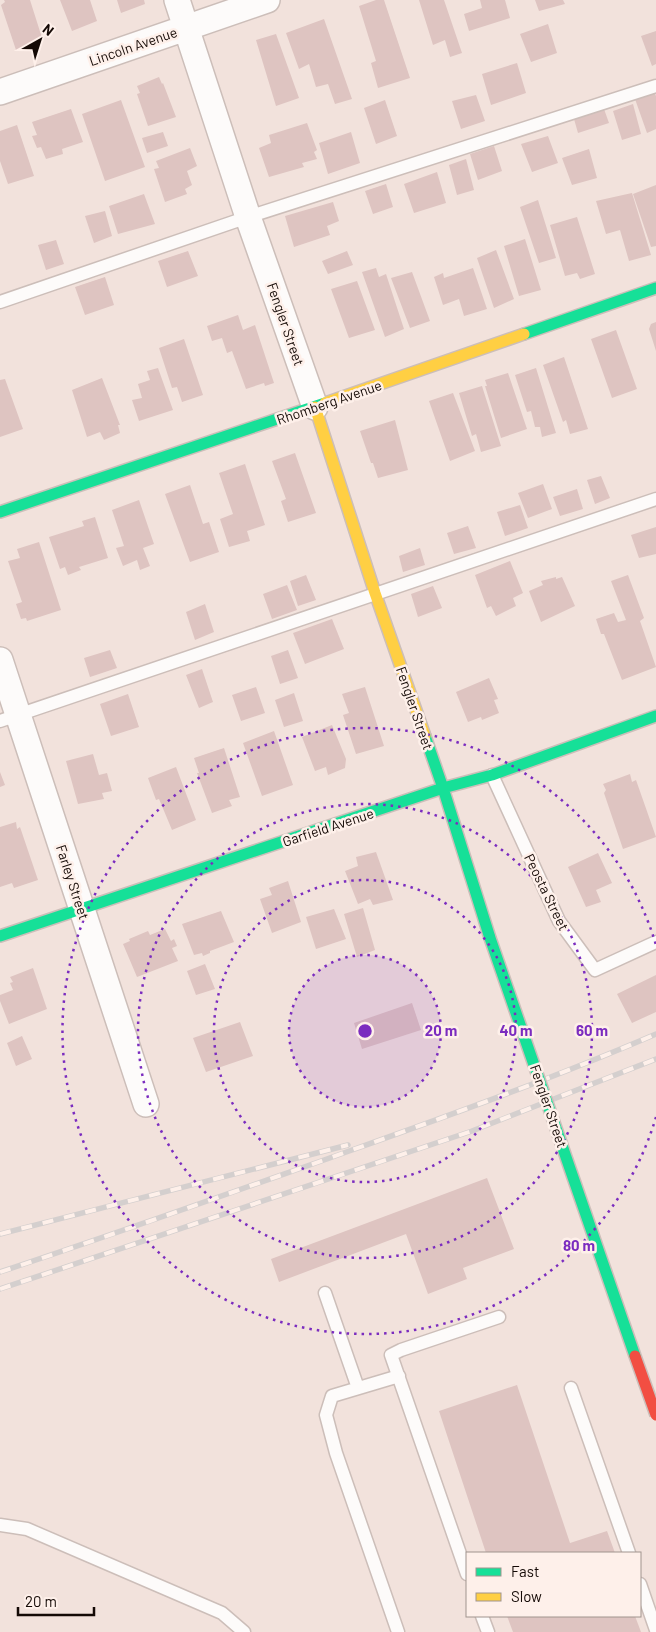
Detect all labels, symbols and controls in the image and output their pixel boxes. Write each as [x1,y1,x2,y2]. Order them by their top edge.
north arrow [15,15,65,65]
text: N [40,20,57,39]
street label: Lincoln Avenue [87,23,179,69]
street label: Fengler Street [264,280,308,368]
street label: Rhomberg Avenue [274,376,384,428]
street label: Fengler Street [393,664,437,752]
street label: Garfield Avenue [280,804,376,850]
street label: Farley Street [53,842,93,922]
street label: Peosta Street [521,851,573,933]
text: 20 m [425,1021,457,1039]
text: 40 m [499,1021,533,1039]
text: 60 m [576,1021,608,1039]
centre of rings [356,1022,374,1040]
street label: Fengler Street [527,1062,571,1150]
text: 80 m [563,1236,595,1254]
legend [466,1552,641,1617]
text: Fast [511,1562,539,1580]
scale bar [18,1584,94,1616]
text: Slow [511,1587,542,1605]
text: 20 m [25,1592,57,1610]

